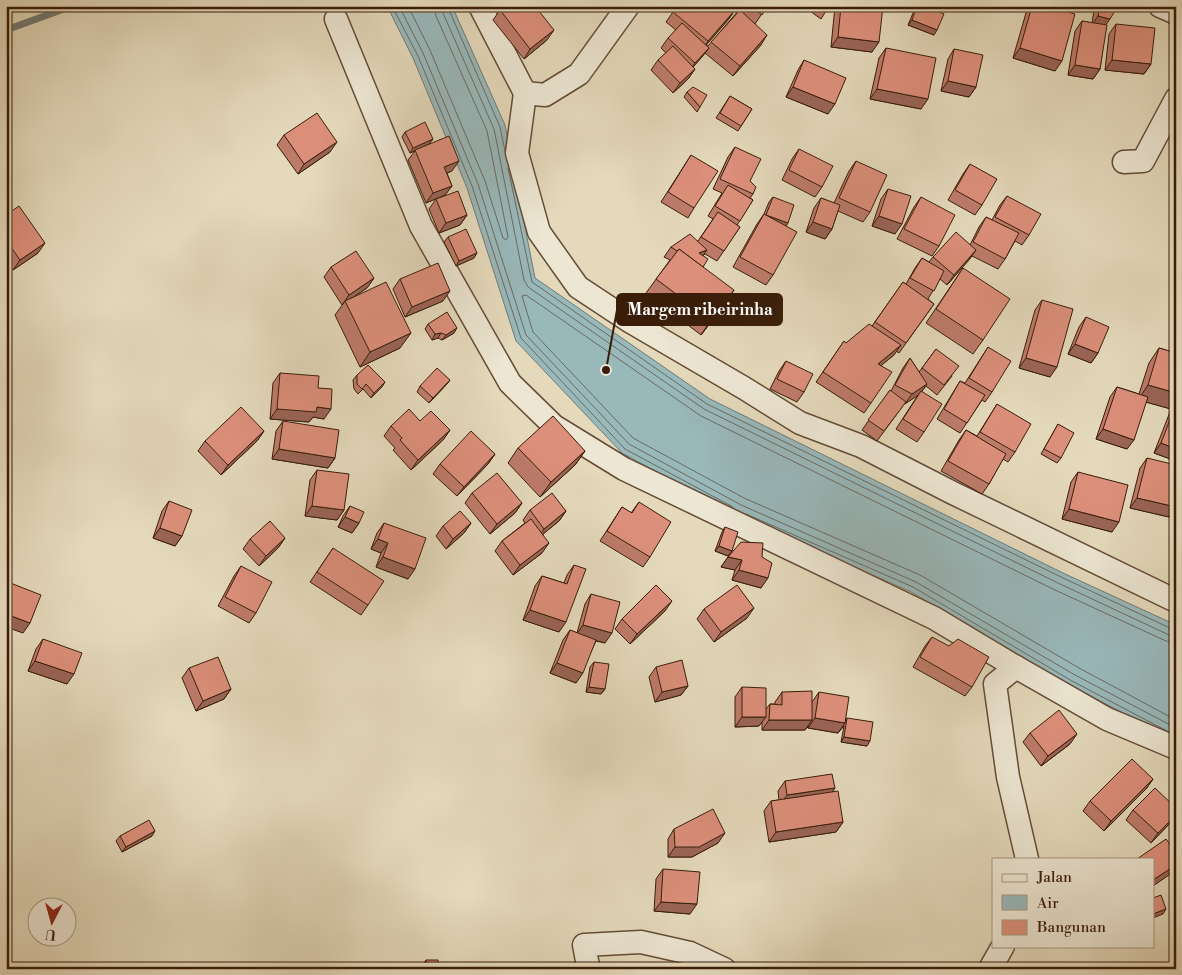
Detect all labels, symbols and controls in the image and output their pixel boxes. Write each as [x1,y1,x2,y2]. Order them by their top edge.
callout: Margem ribeirinha [617,294,782,325]
text: Margem ribeirinha [627,300,773,320]
legend [992,858,1154,948]
text: Jalan [1036,868,1072,887]
text: Air [1036,894,1059,913]
north arrow [28,898,78,948]
text: Bangunan [1036,918,1106,937]
text: U [44,924,57,943]

